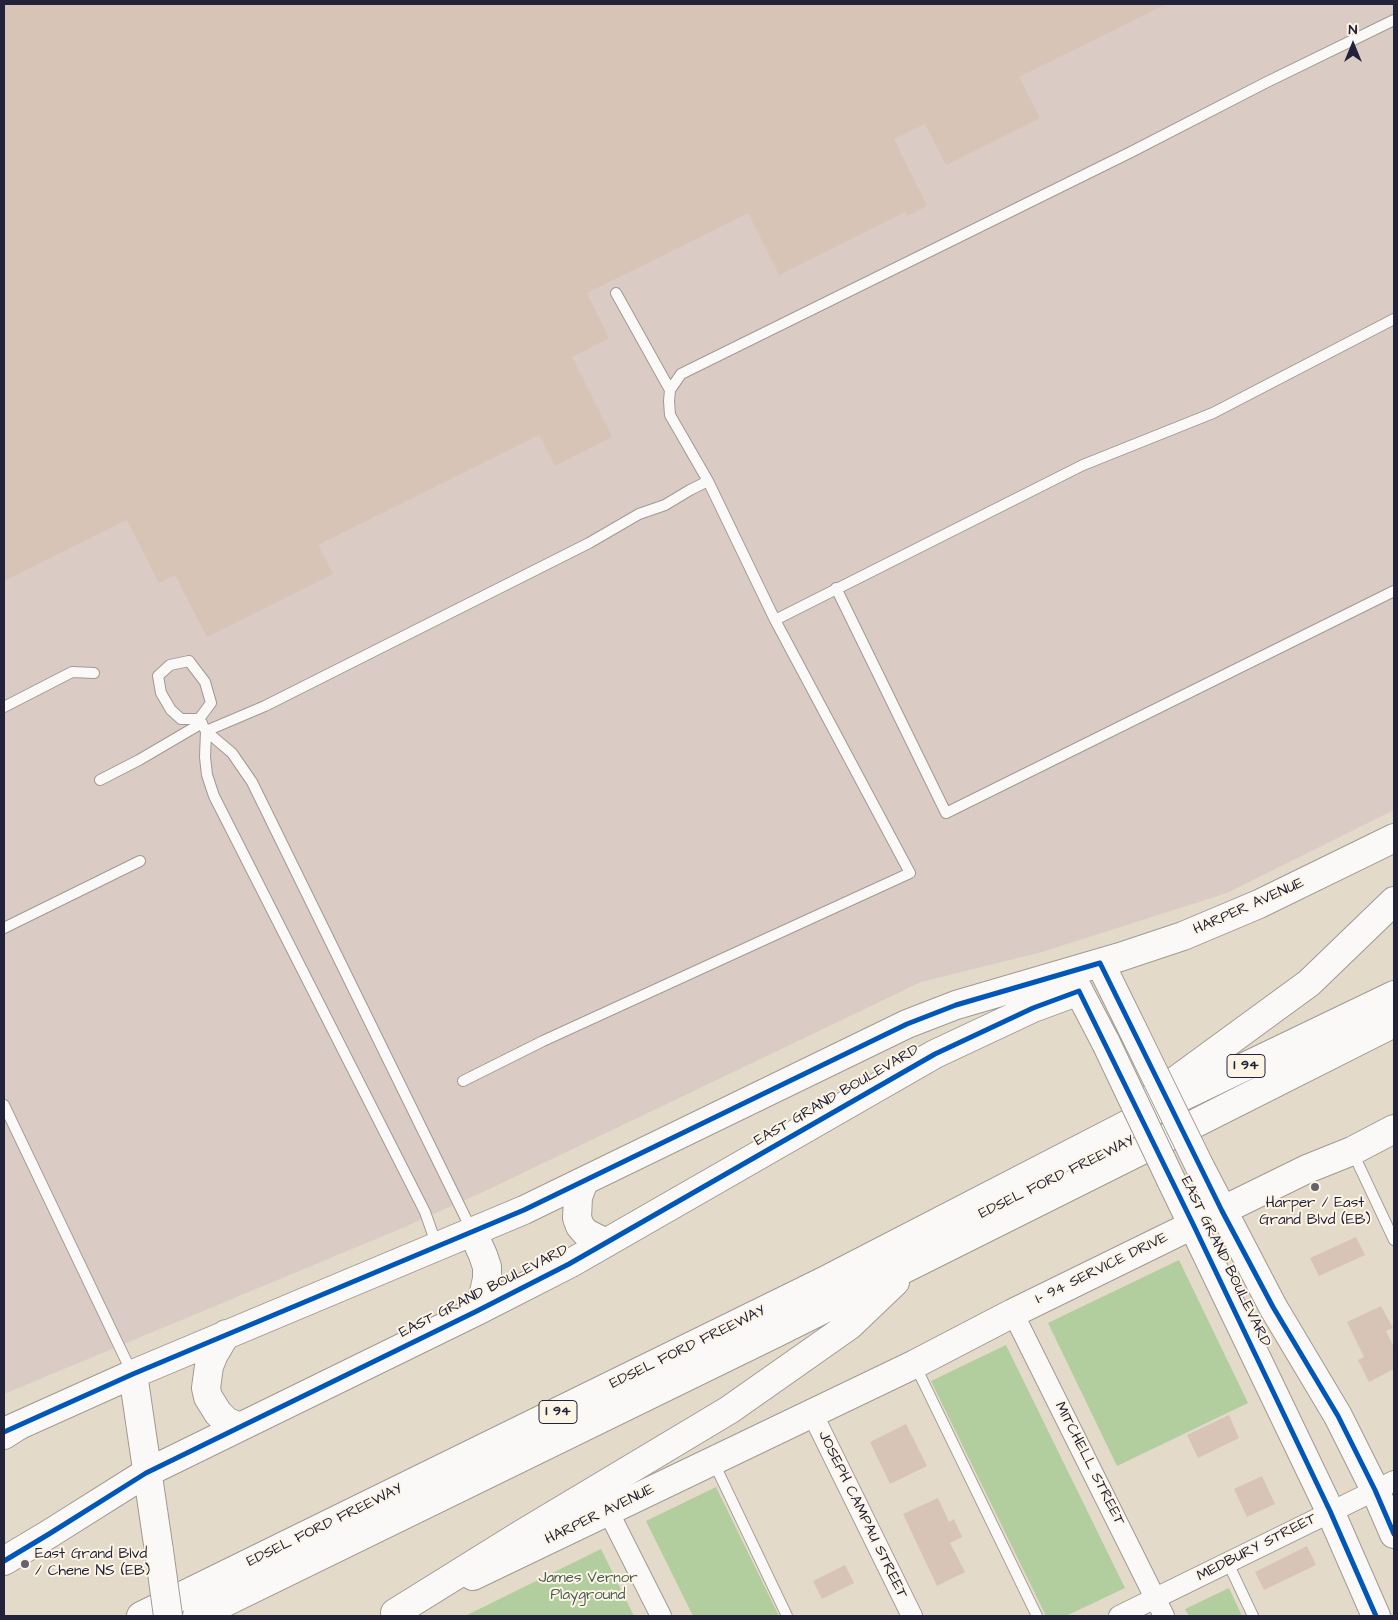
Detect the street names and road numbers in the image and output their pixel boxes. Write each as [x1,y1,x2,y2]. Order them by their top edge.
street label: HARPER AVENUE [1191,875,1307,939]
street label: EAST GRAND BOULEVARD [751,1041,923,1151]
road number: I 94 [1227,1054,1265,1078]
street label: EDSEL FORD FREEWAY [976,1132,1138,1224]
street label: EAST GRAND BOULEVARD [1176,1174,1274,1350]
street label: I- 94 SERVICE DRIVE [1033,1229,1171,1309]
street label: EAST GRAND BOULEVARD [397,1242,571,1342]
street label: EDSEL FORD FREEWAY [607,1302,769,1394]
street label: MITCHELL STREET [1050,1399,1128,1529]
road number: I 94 [539,1400,577,1424]
street label: JOSEPH CAMPAU STREET [814,1428,910,1602]
street label: EDSEL FORD FREEWAY [244,1480,406,1572]
street label: HARPER AVENUE [543,1481,657,1549]
street label: MEDBURY STREET [1194,1510,1320,1586]

